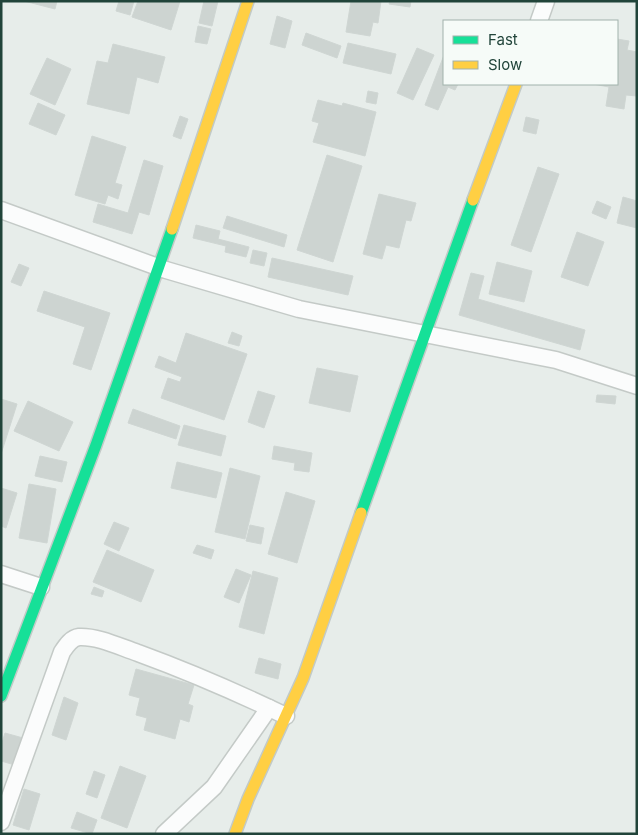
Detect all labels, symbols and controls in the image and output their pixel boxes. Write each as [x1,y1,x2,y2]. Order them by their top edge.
legend [443,20,618,85]
text: Fast [488,30,518,49]
text: Slow [488,55,522,74]

